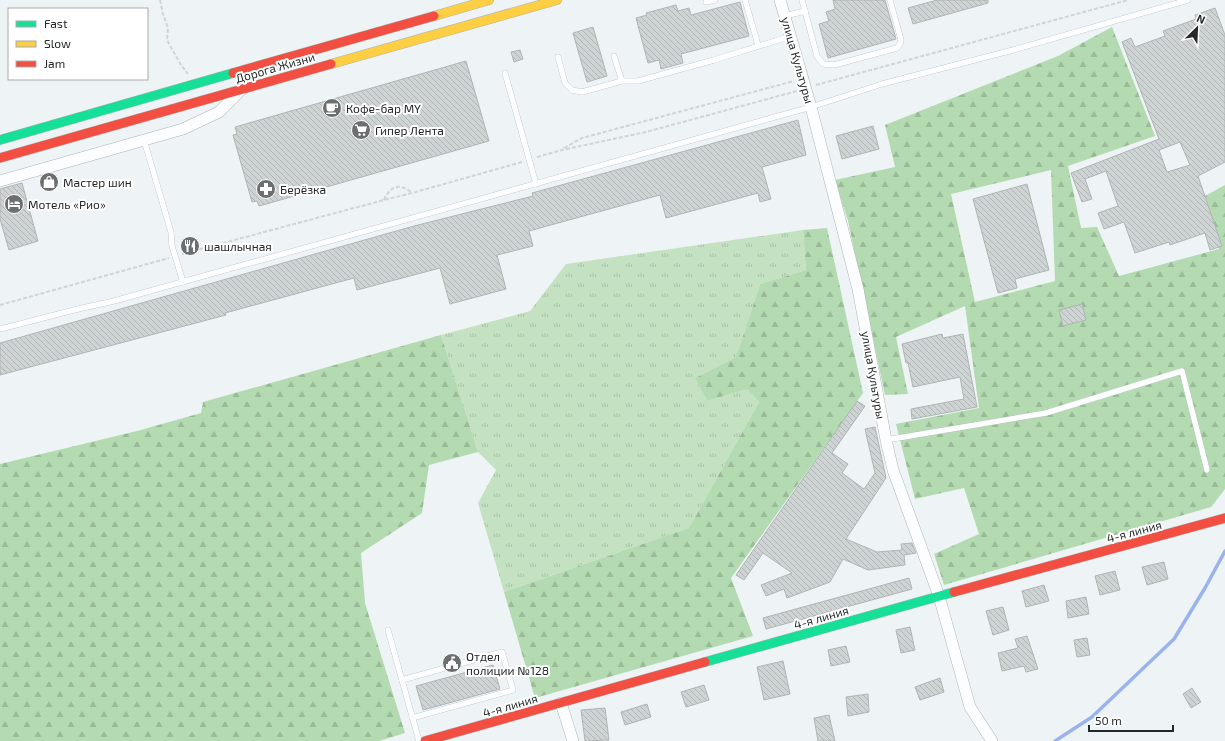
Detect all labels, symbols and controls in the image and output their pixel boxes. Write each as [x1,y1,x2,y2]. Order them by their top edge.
legend [8,8,148,80]
north arrow [1177,8,1217,48]
text: N [1195,11,1208,26]
street label: улица Культуры [778,15,817,105]
text: Fast [44,16,68,30]
text: Slow [44,36,71,50]
street label: Дорога Жизни [234,49,316,85]
text: Jam [44,56,65,70]
cafe icon: Кофе-бар MY [321,97,343,119]
place label: Кофе-бар MY [346,101,421,115]
supermarket icon: Гипер Лента [350,119,372,141]
place label: Гипер Лента [375,123,444,137]
shop icon: Мастер шин [38,171,60,193]
place label: Мастер шин [63,175,132,189]
pharmacy icon: Берёзка [255,178,277,200]
place label: Берёзка [280,182,326,196]
hotel icon: Мотель «Рио» [3,193,25,215]
place label: Мотель «Рио» [28,197,106,211]
restaurant icon: шашлычная [179,235,201,257]
place label: шашлычная [204,239,272,253]
street label: улица Культуры [858,330,889,420]
street label: 4-я линия [1105,517,1163,545]
street label: 4-я линия [792,603,850,631]
place label: Отдел полиции №128 [466,649,549,677]
public building icon: Отдел полиции №128 [441,652,463,674]
street label: 4-я линия [481,691,539,719]
scale bar [1089,707,1173,733]
text: 50 m [1095,713,1122,727]

